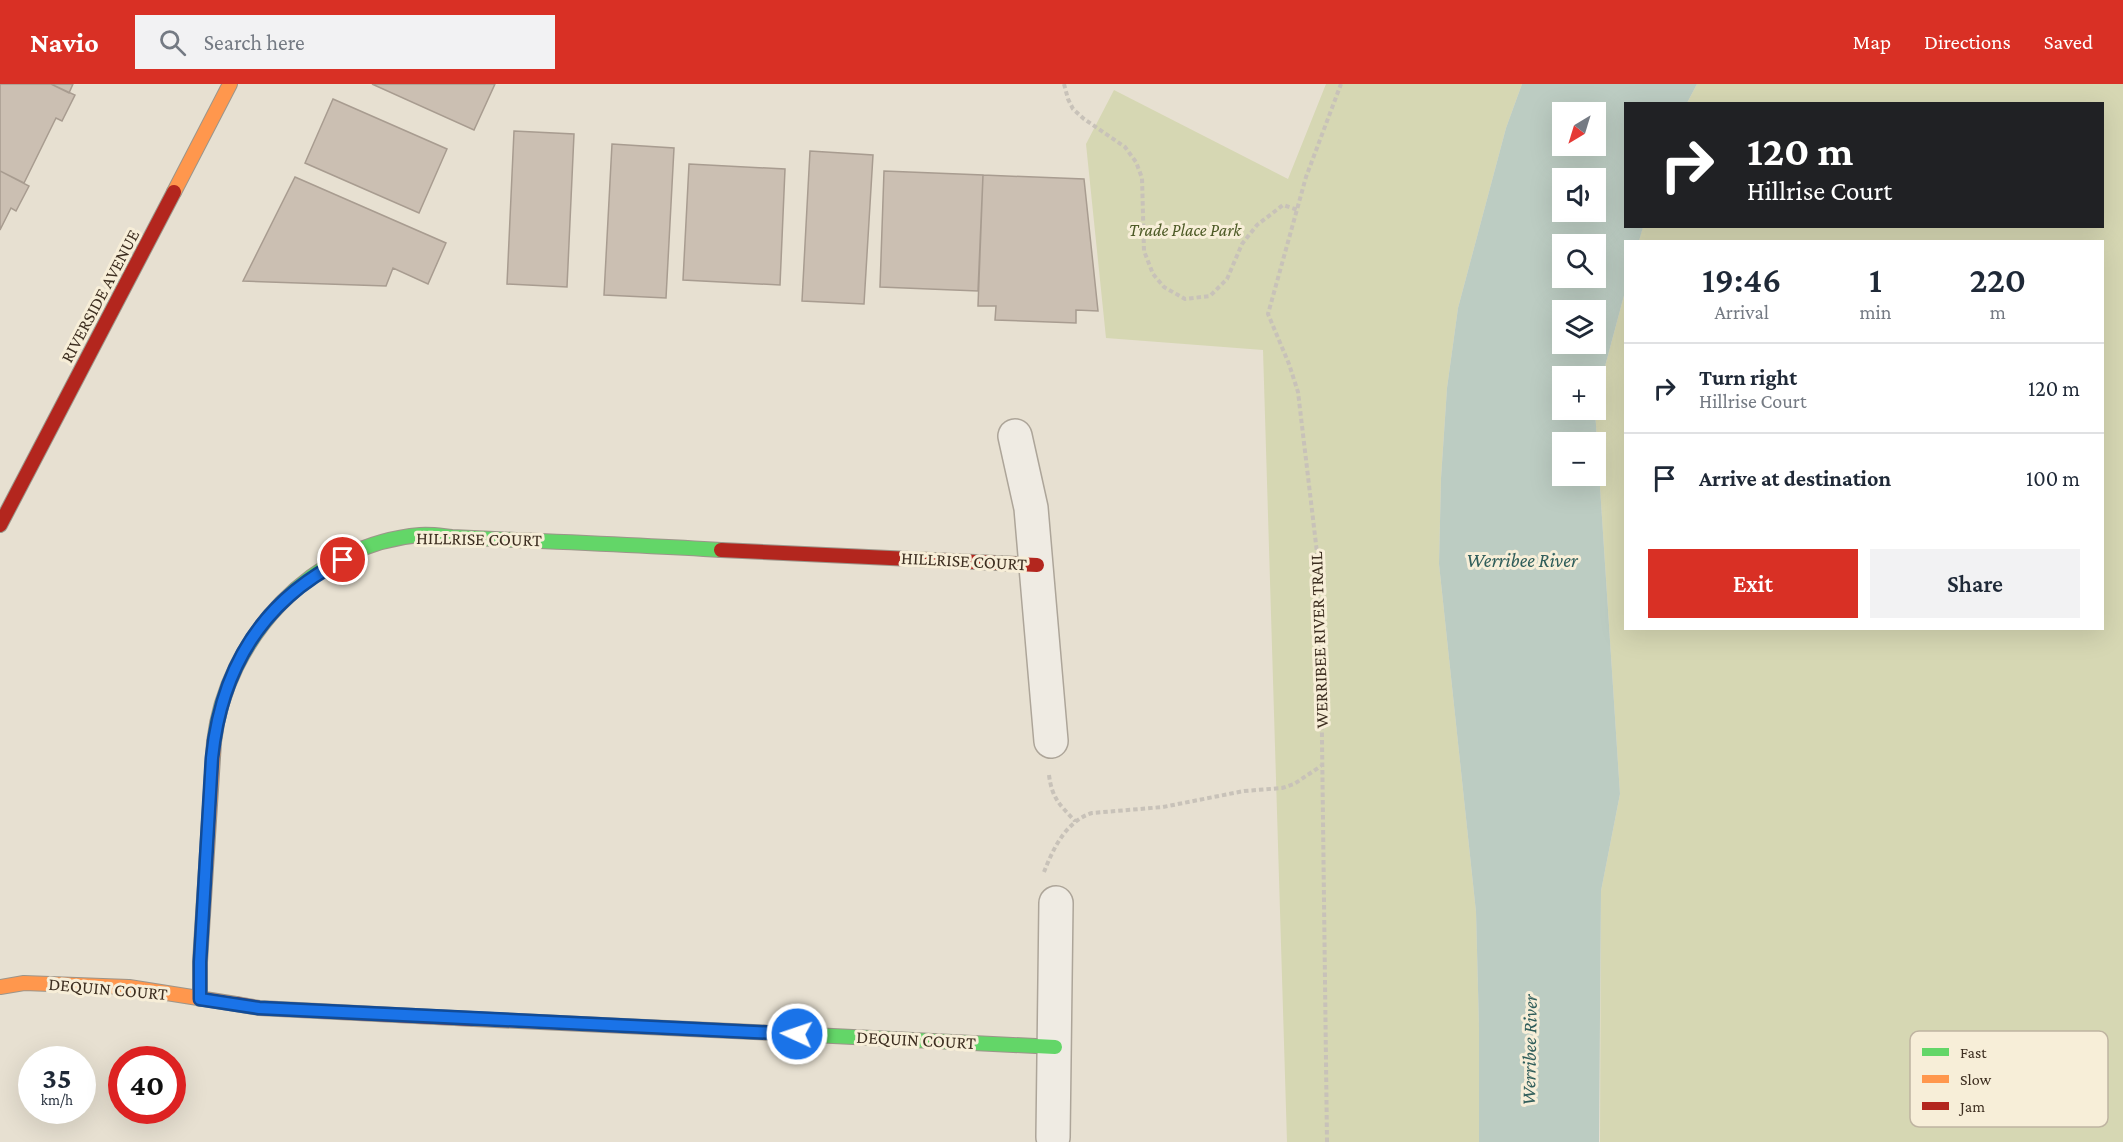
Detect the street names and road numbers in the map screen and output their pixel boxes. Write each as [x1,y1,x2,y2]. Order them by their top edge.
street label: RIVERSIDE AVENUE [57,226,144,366]
street label: HILLRISE COURT [416,528,542,550]
street label: HILLRISE COURT [901,548,1028,574]
street label: WERRIBEE RIVER TRAIL [1306,551,1332,729]
street label: DEQUIN COURT [48,974,169,1004]
street label: DEQUIN COURT [856,1027,976,1053]

